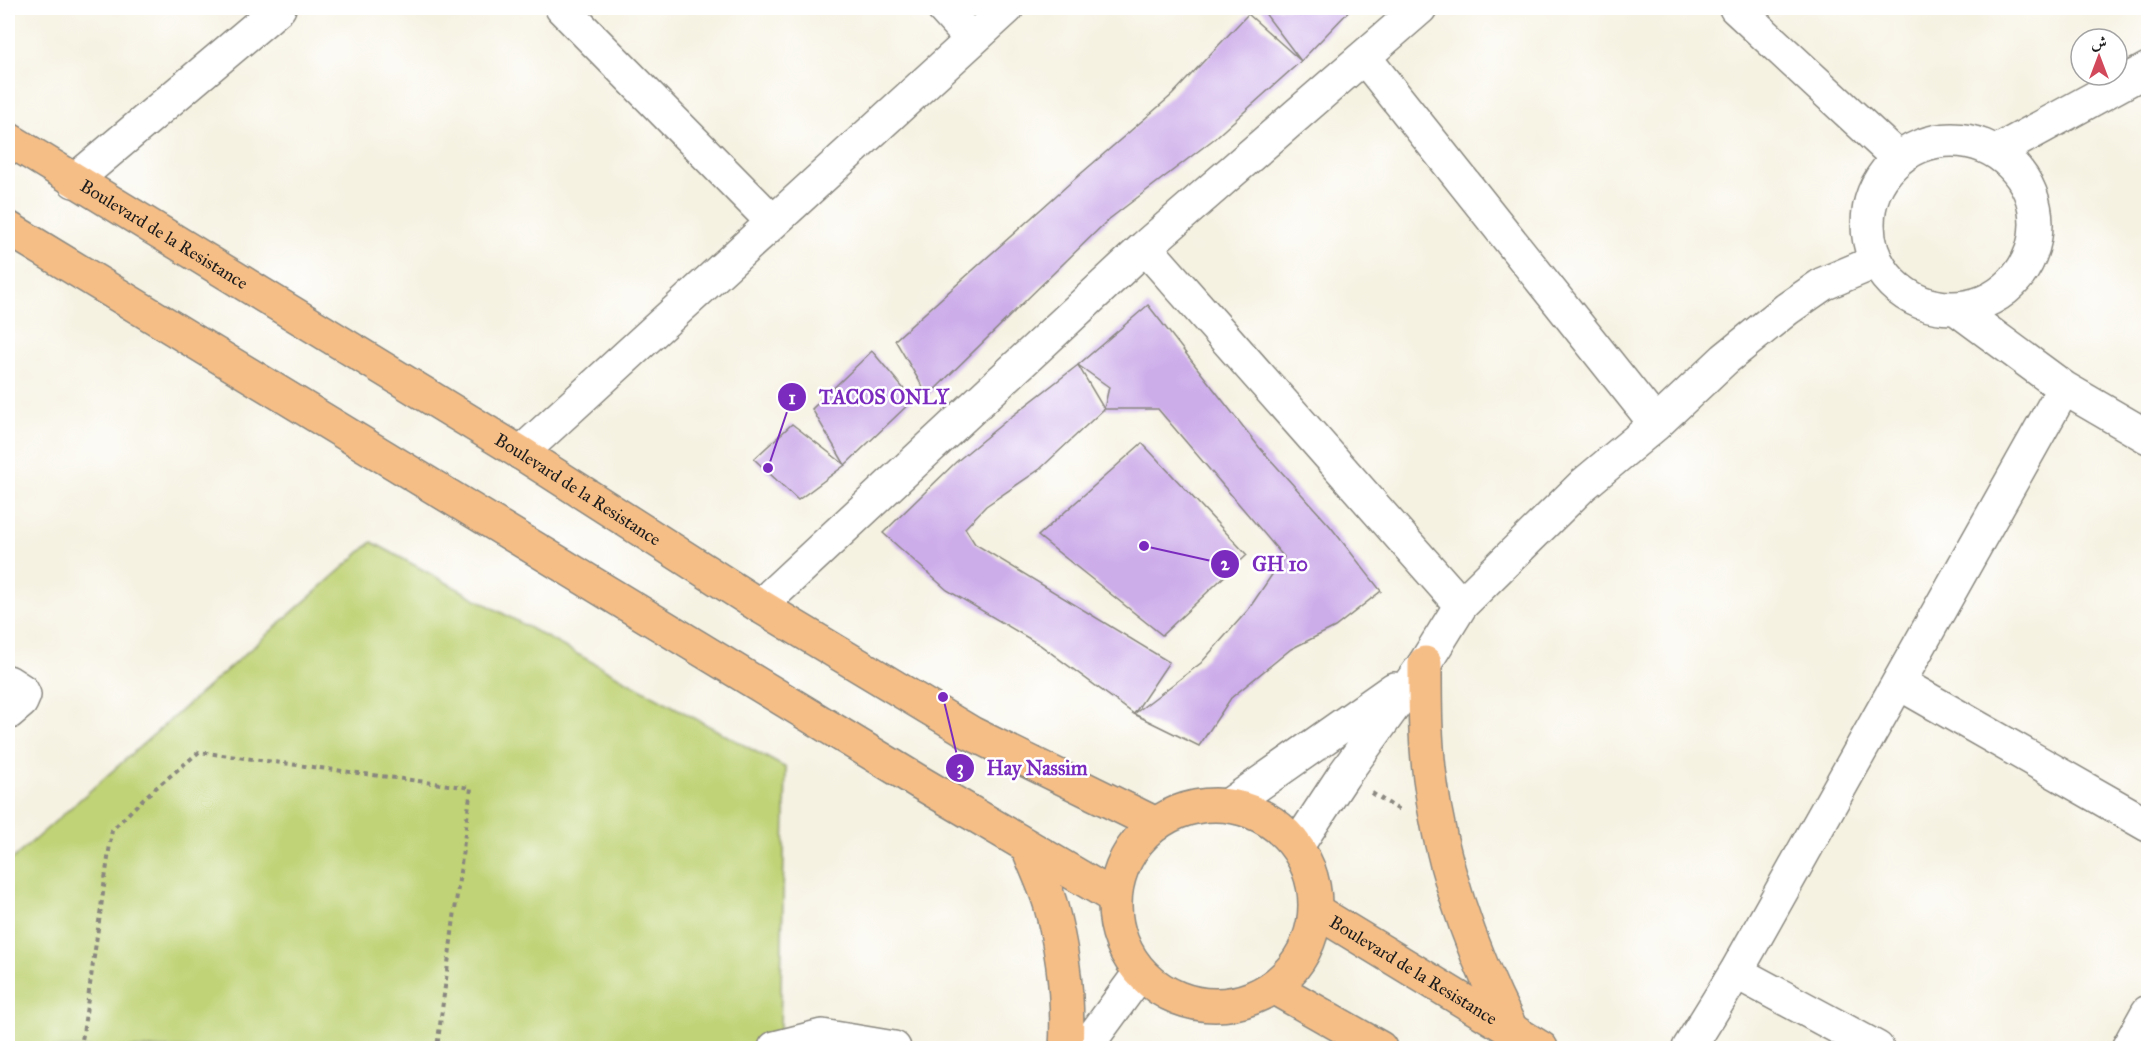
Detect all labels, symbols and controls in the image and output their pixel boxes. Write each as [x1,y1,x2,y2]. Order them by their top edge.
north arrow [2069,27,2129,87]
text: ش [2091,33,2107,52]
street label: Boulevard de la Resistance [76,175,252,294]
callout: TACOS ONLY [777,378,961,416]
text: TACOS ONLY [818,385,950,409]
text: 1 [788,387,796,409]
street label: Boulevard de la Resistance [491,429,665,551]
callout: GH 10 [1210,545,1320,583]
text: GH 10 [1252,552,1308,576]
text: 2 [1221,553,1231,575]
callout: Hay Nassim [945,749,1100,787]
text: Hay Nassim [986,756,1088,781]
text: 3 [956,757,964,780]
street label: Boulevard de la Resistance [1325,911,1501,1030]

